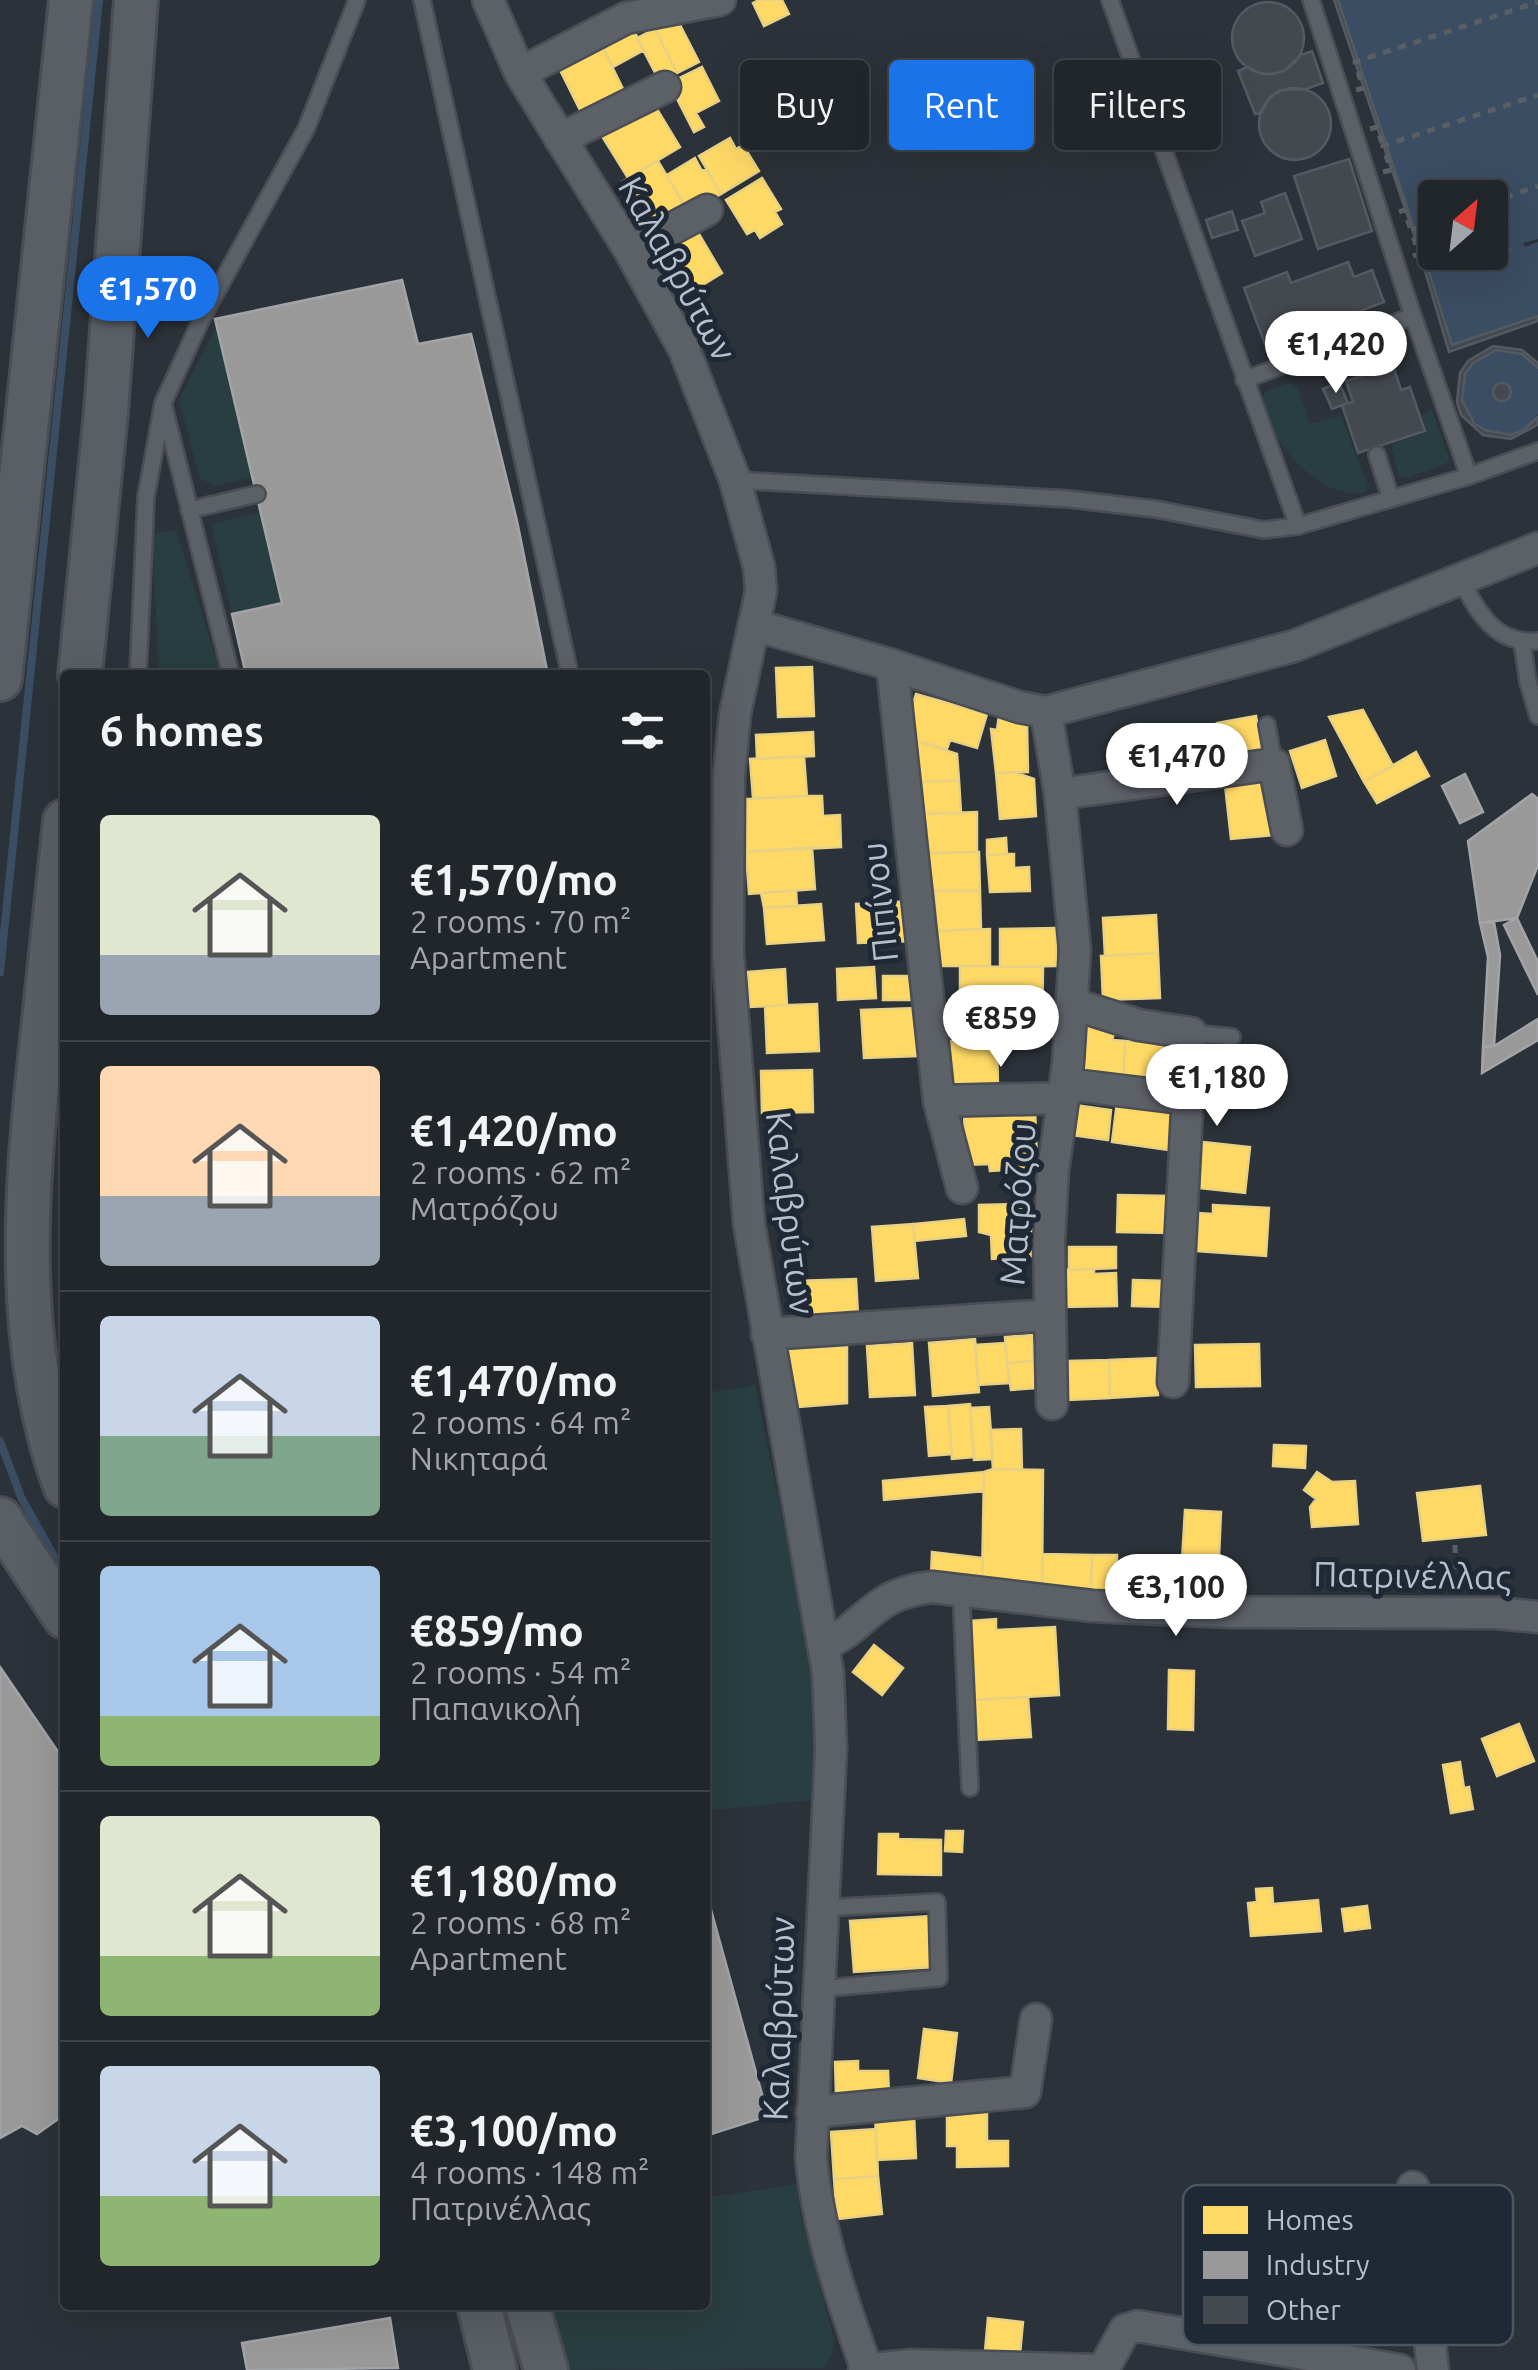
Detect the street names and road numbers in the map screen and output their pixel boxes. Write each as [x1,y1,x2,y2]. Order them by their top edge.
street label: Καλαβρύτων [611,170,745,368]
street label: Πιπίνου [853,840,905,964]
street label: Καλαβρύτων [759,1109,823,1317]
street label: Ματρόζου [991,1121,1043,1287]
street label: Πατρινέλλας [1313,1553,1511,1597]
street label: Καλαβρύτων [754,1916,802,2122]

